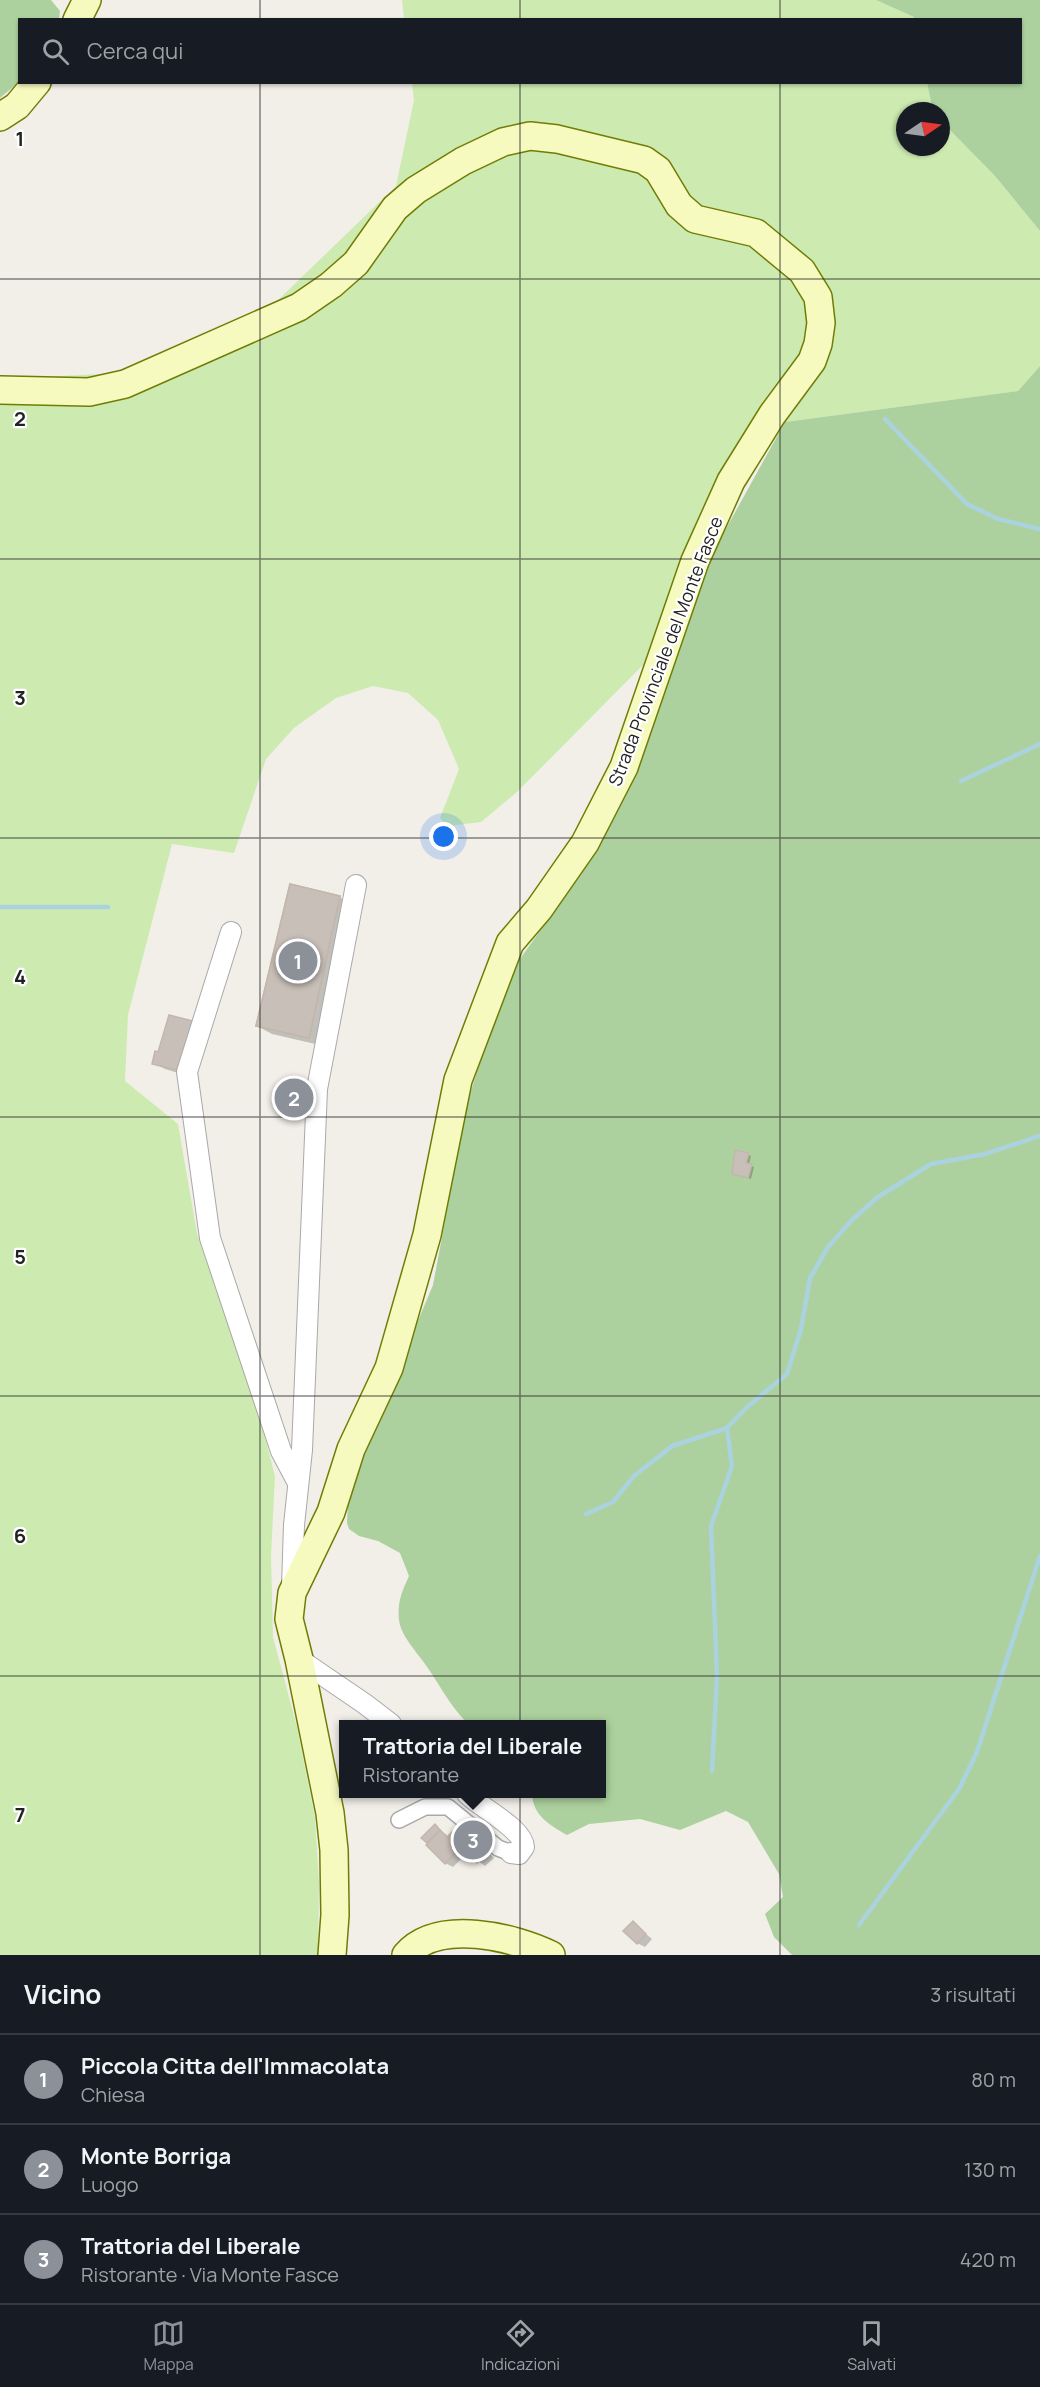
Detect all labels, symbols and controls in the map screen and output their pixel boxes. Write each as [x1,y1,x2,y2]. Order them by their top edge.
search box [18,18,1022,84]
icon: search [39,35,72,68]
text: Cerca qui [87,36,183,66]
north arrow [896,102,950,156]
text: 1 [16,125,24,152]
text: 2 [14,405,26,432]
street label: Strada Provinciale del Monte Fasce [602,513,728,789]
text: 3 [14,684,26,711]
your location [429,822,458,851]
pin: 1 [278,938,318,984]
text: 4 [14,963,26,990]
pin: 2 [274,1076,314,1120]
text: 5 [14,1243,26,1270]
text: 6 [14,1522,26,1549]
popup [339,1720,606,1798]
text: Trattoria del Liberale [363,1731,582,1761]
text: Ristorante [363,1761,459,1788]
text: 7 [15,1801,25,1828]
pin: 3 [454,1818,492,1862]
text: Vicino [24,1976,101,2012]
text: 3 risultati [930,1981,1016,2008]
text: Piccola Citta dell'Immacolata [81,2051,389,2081]
text: 1 [39,2066,48,2093]
text: 80 m [971,2066,1016,2093]
text: Chiesa [81,2081,145,2108]
text: Monte Borriga [81,2141,231,2171]
text: 2 [38,2156,49,2183]
text: 130 m [964,2156,1016,2183]
text: Luogo [81,2171,139,2198]
text: Trattoria del Liberale [81,2231,300,2261]
text: 3 [38,2246,49,2273]
text: 420 m [960,2246,1016,2273]
text: Ristorante · Via Monte Fasce [81,2261,339,2288]
tab: Mappa [144,2317,194,2375]
tab: Indicazioni [481,2317,560,2375]
tab: Salvati [847,2317,896,2375]

